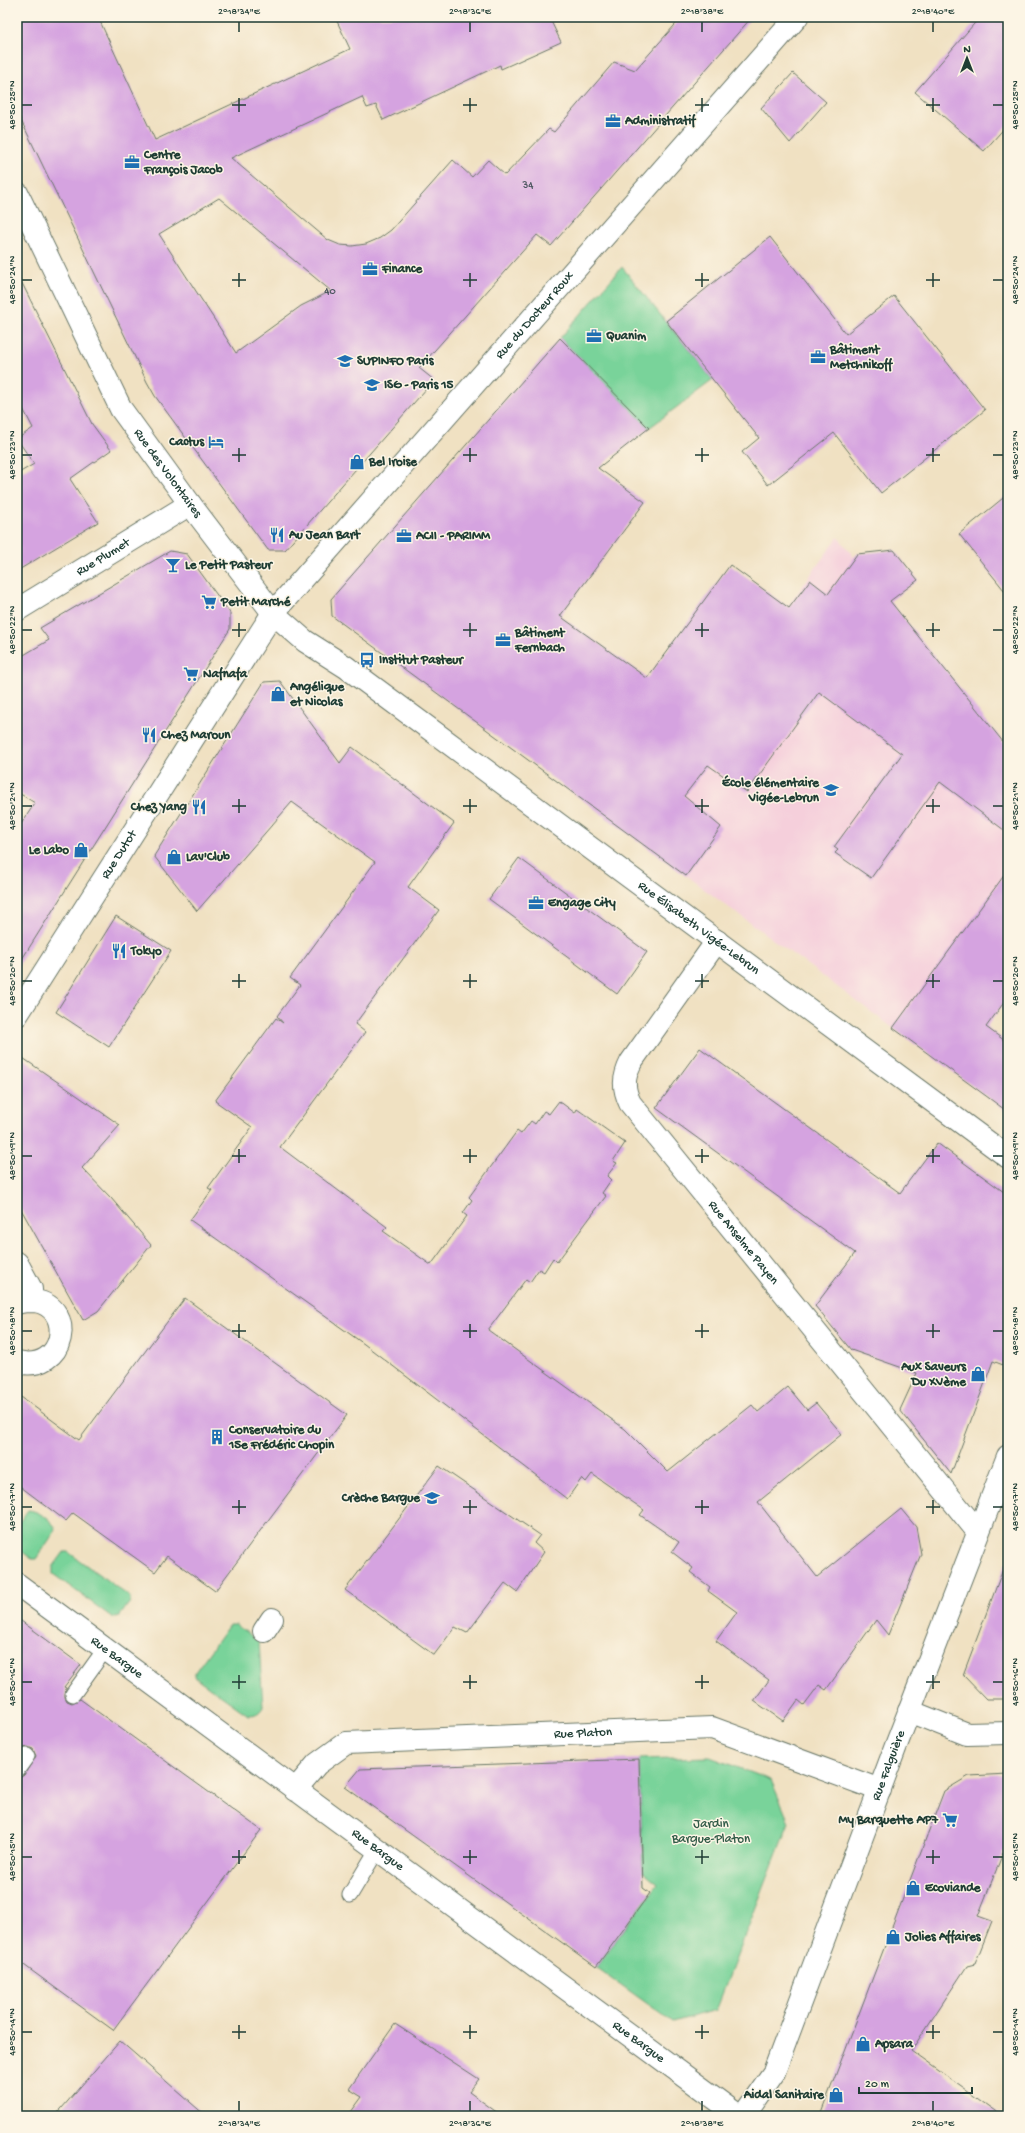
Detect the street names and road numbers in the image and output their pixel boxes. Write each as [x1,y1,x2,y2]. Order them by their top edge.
street label: Rue du Docteur Roux [492,268,577,362]
street label: Rue des Volontaires [130,426,206,521]
street label: Rue Plumet [74,534,134,579]
street label: Rue Dutot [98,826,141,882]
street label: Rue Élisabeth Vigée-Lebrun [635,878,763,979]
street label: Rue Anselme Payen [705,1198,782,1288]
street label: Rue Bargue [88,1633,146,1682]
street label: Rue Platon [554,1725,613,1742]
street label: Rue Falguière [869,1728,909,1803]
street label: Rue Bargue [348,1825,407,1874]
street label: Rue Bargue [609,2018,668,2066]

